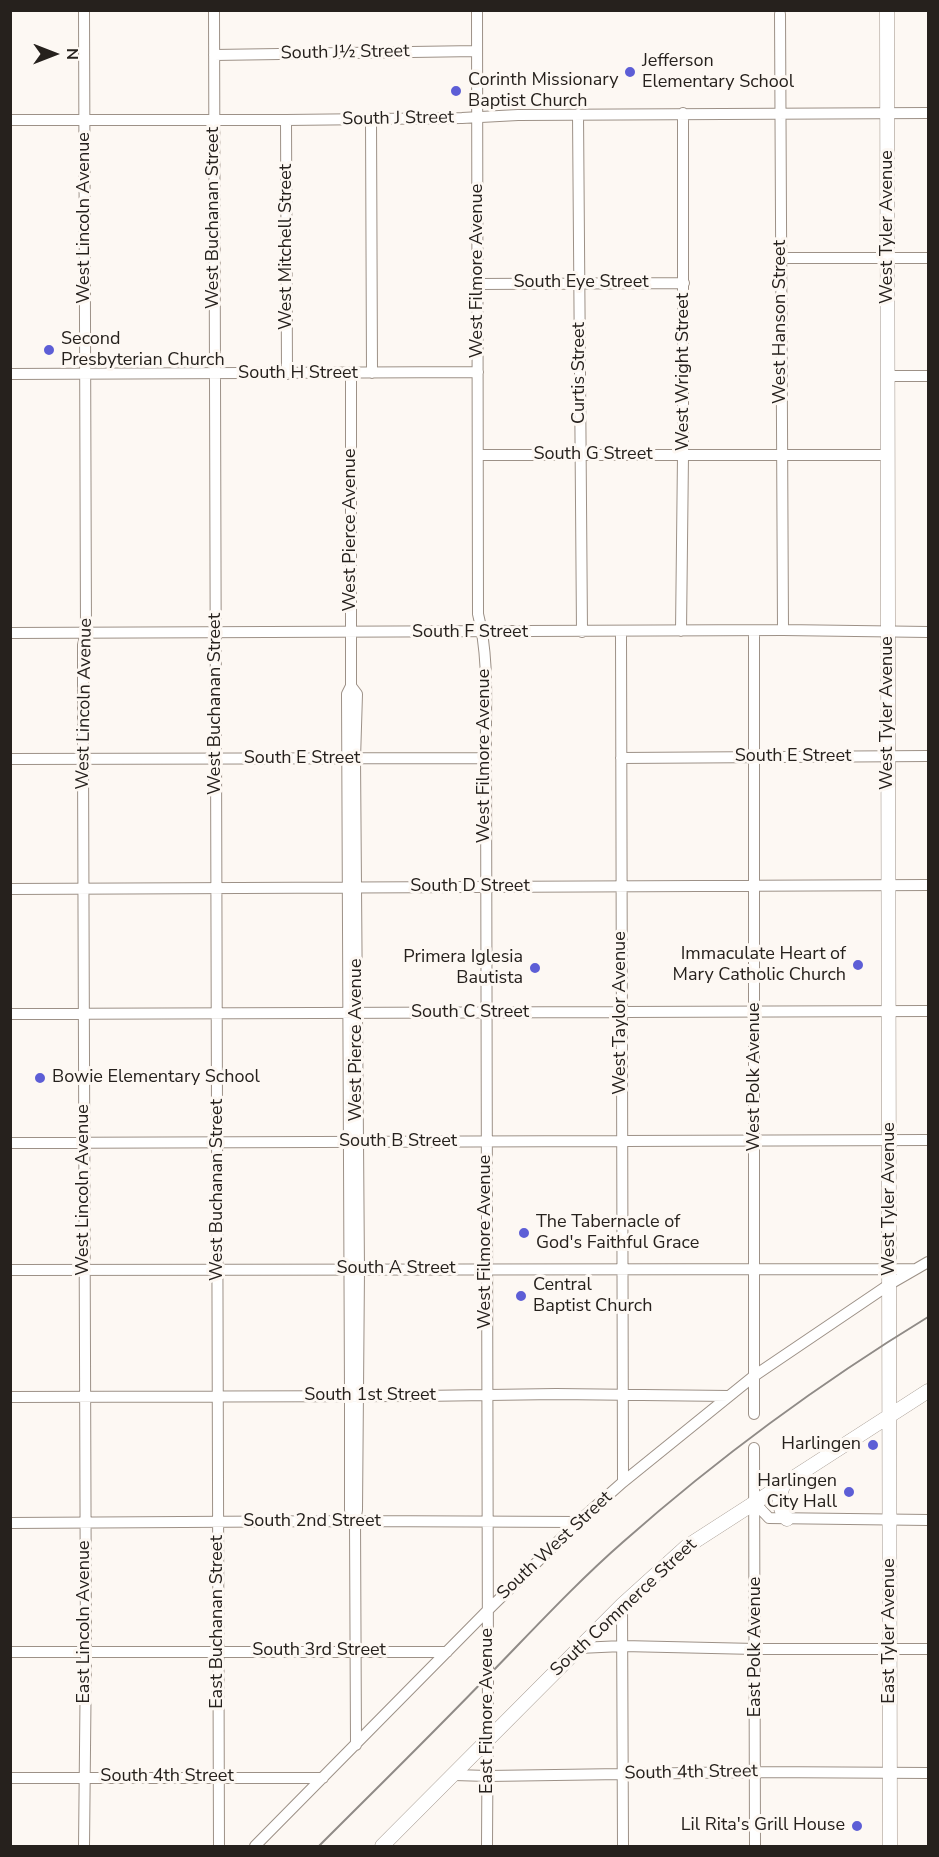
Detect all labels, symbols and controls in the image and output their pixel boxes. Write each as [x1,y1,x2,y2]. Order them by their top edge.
north arrow [24,24,84,84]
street label: South J½ Street [280,41,410,65]
text: N [61,48,83,60]
place label: Jefferson Elementary School [642,51,794,94]
marker: Jefferson Elementary School [623,65,637,79]
place label: Corinth Missionary Baptist Church [468,70,619,112]
marker: Corinth Missionary Baptist Church [449,84,463,98]
street label: South J Street [342,107,454,131]
street label: West Buchanan Street [203,127,225,309]
street label: West Lincoln Avenue [74,132,96,304]
street label: West Tyler Avenue [877,150,899,304]
street label: West Mitchell Street [276,164,298,330]
street label: West Filmore Avenue [467,184,489,358]
street label: West Hanson Street [770,240,792,404]
street label: South Eye Street [513,272,649,294]
street label: West Wright Street [673,293,695,451]
street label: Curtis Street [569,322,591,424]
place label: Second Presbyterian Church [61,329,225,372]
marker: Second Presbyterian Church [42,343,56,357]
street label: South H Street [238,363,358,385]
street label: South G Street [533,444,653,466]
street label: West Pierce Avenue [340,449,362,611]
street label: West Buchanan Street [205,613,227,795]
street label: West Lincoln Avenue [73,618,97,790]
street label: South F Street [412,622,528,644]
street label: West Tyler Avenue [877,636,899,790]
street label: West Filmore Avenue [474,669,496,843]
street label: South E Street [735,746,851,768]
street label: South E Street [244,748,360,770]
street label: South D Street [410,876,530,898]
street label: West Taylor Avenue [610,931,632,1095]
place label: Immaculate Heart of Mary Catholic Church [673,944,846,986]
place label: Primera Iglesia Bautista [403,947,523,990]
marker: Immaculate Heart of Mary Catholic Church [851,958,865,972]
street label: West Pierce Avenue [346,959,368,1121]
marker: Primera Iglesia Bautista [528,961,542,975]
street label: South C Street [411,1002,529,1024]
street label: West Polk Avenue [744,1002,766,1152]
place label: Bowie Elementary School [52,1067,260,1089]
marker: Bowie Elementary School [33,1071,47,1085]
street label: West Buchanan Street [207,1099,229,1281]
street label: West Lincoln Avenue [73,1104,95,1276]
street label: West Tyler Avenue [879,1122,901,1276]
street label: South B Street [339,1131,457,1153]
street label: West Filmore Avenue [475,1155,497,1329]
place label: The Tabernacle of God's Faithful Grace [536,1212,699,1254]
marker: The Tabernacle of God's Faithful Grace [517,1226,531,1240]
street label: South A Street [336,1258,456,1280]
place label: Central Baptist Church [533,1275,652,1318]
marker: Central Baptist Church [514,1289,528,1303]
street label: South 1st Street [304,1385,436,1407]
place label: Harlingen [781,1434,861,1456]
marker: Harlingen [866,1438,880,1452]
place label: Harlingen City Hall [757,1471,837,1514]
marker: Harlingen City Hall [842,1485,856,1499]
street label: South West Street [493,1487,617,1605]
street label: South 2nd Street [243,1511,381,1533]
street label: East Buchanan Street [207,1535,229,1709]
street label: South Commerce Street [546,1535,702,1681]
street label: East Lincoln Avenue [74,1540,96,1704]
street label: East Tyler Avenue [879,1558,901,1704]
street label: East Polk Avenue [745,1577,767,1717]
street label: East Filmore Avenue [477,1628,499,1794]
street label: South 3rd Street [252,1640,386,1662]
street label: South 4th Street [624,1761,758,1785]
street label: South 4th Street [100,1766,234,1788]
place label: Lil Rita's Grill House [681,1815,845,1837]
marker: Lil Rita's Grill House [850,1819,864,1833]

